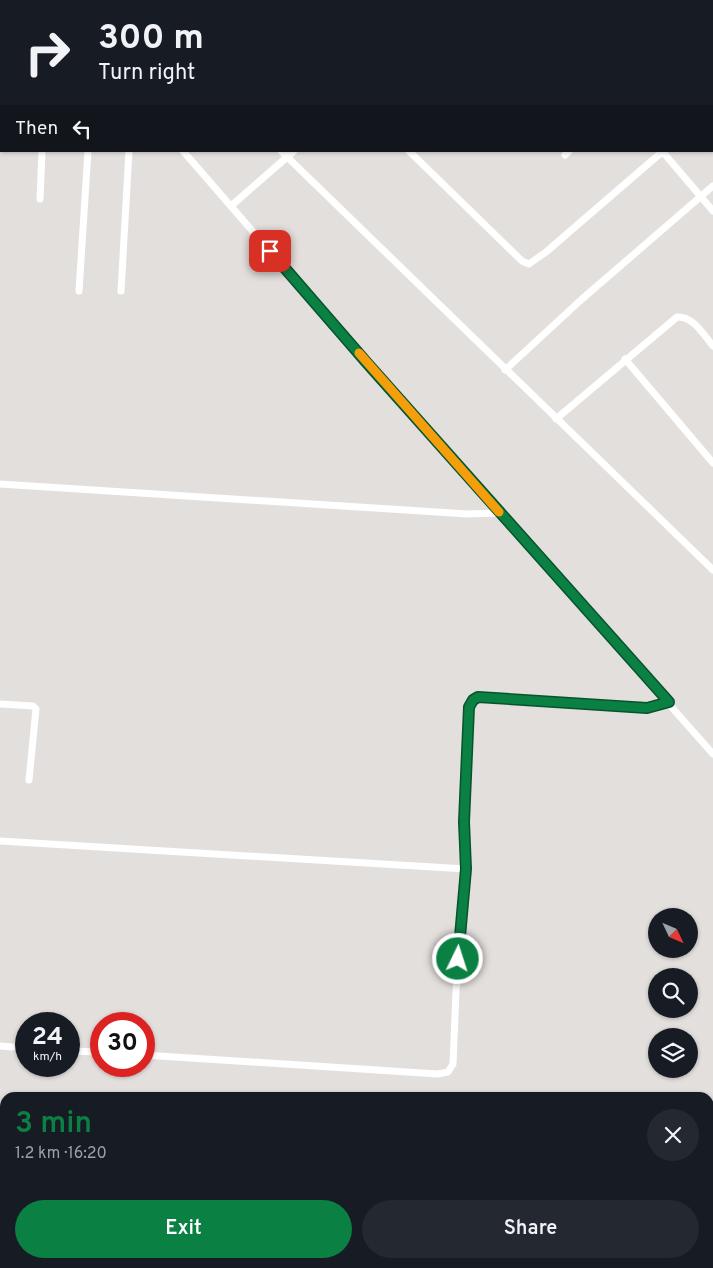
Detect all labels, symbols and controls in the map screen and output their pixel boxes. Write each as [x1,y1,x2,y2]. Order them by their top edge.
text: 300 m [98,17,204,61]
icon: right [15,20,80,85]
text: Turn right [98,60,195,87]
icon: left [68,115,96,143]
text: Then [15,117,58,141]
pin [249,230,291,272]
icon: arrive [256,237,284,265]
north arrow [648,908,698,958]
map controls [648,908,698,1078]
position arrow [431,932,483,984]
button: search [648,968,698,1018]
speed limit sign: 30 [90,1012,155,1077]
text: 24 [32,1022,63,1054]
button: layers [648,1028,698,1078]
text: km/h [33,1049,62,1065]
text: 3 min [15,1106,92,1143]
button: close [647,1109,699,1161]
text: 1.2 km · 16:20 [15,1144,107,1164]
button: Exit [15,1200,352,1258]
button: Share [362,1200,699,1258]

